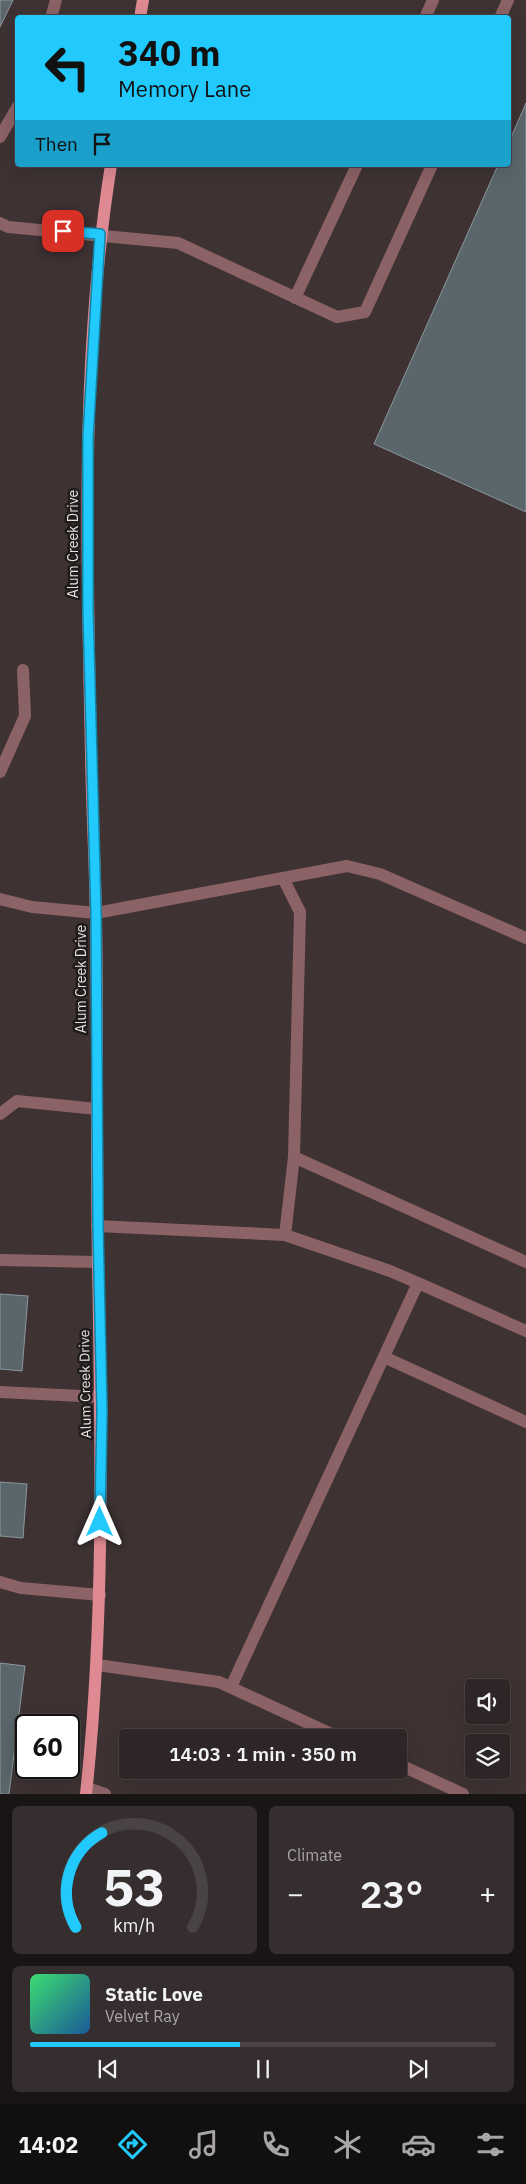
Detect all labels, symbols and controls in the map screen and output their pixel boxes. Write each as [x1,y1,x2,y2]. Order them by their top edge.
text: 340 m [118,30,221,76]
icon: left [35,35,100,100]
text: Memory Lane [118,74,251,103]
icon: arrive [88,130,116,158]
text: Then [35,132,78,156]
pin [42,210,84,252]
icon: arrive [49,217,77,245]
street label: Alum Creek Drive [64,489,82,598]
street label: Alum Creek Drive [72,924,90,1033]
street label: Alum Creek Drive [75,1329,95,1438]
position arrow [73,1495,125,1547]
map controls [465,1679,510,1779]
button: sound [465,1679,510,1724]
speed limit sign: 60 [15,1714,80,1779]
button: layers [465,1734,510,1779]
text: 14:03 · 1 min · 350 m [169,1742,357,1766]
text: Climate [287,1845,342,1865]
text: 53 [103,1853,166,1920]
text: 23° [360,1869,423,1918]
text: − [287,1875,304,1912]
text: + [479,1875,496,1912]
text: km/h [114,1914,156,1937]
text: Static Love [105,1982,203,2006]
text: Velvet Ray [105,2006,180,2026]
icon: previous [94,2055,122,2083]
icon: pause [249,2055,277,2083]
icon: next [404,2055,432,2083]
icon: directions [115,2127,150,2162]
icon: music [186,2127,221,2162]
icon: phone [258,2127,293,2162]
icon: climate [330,2127,365,2162]
icon: car [401,2127,436,2162]
icon: filters [473,2127,508,2162]
text: 14:02 [18,2130,78,2159]

